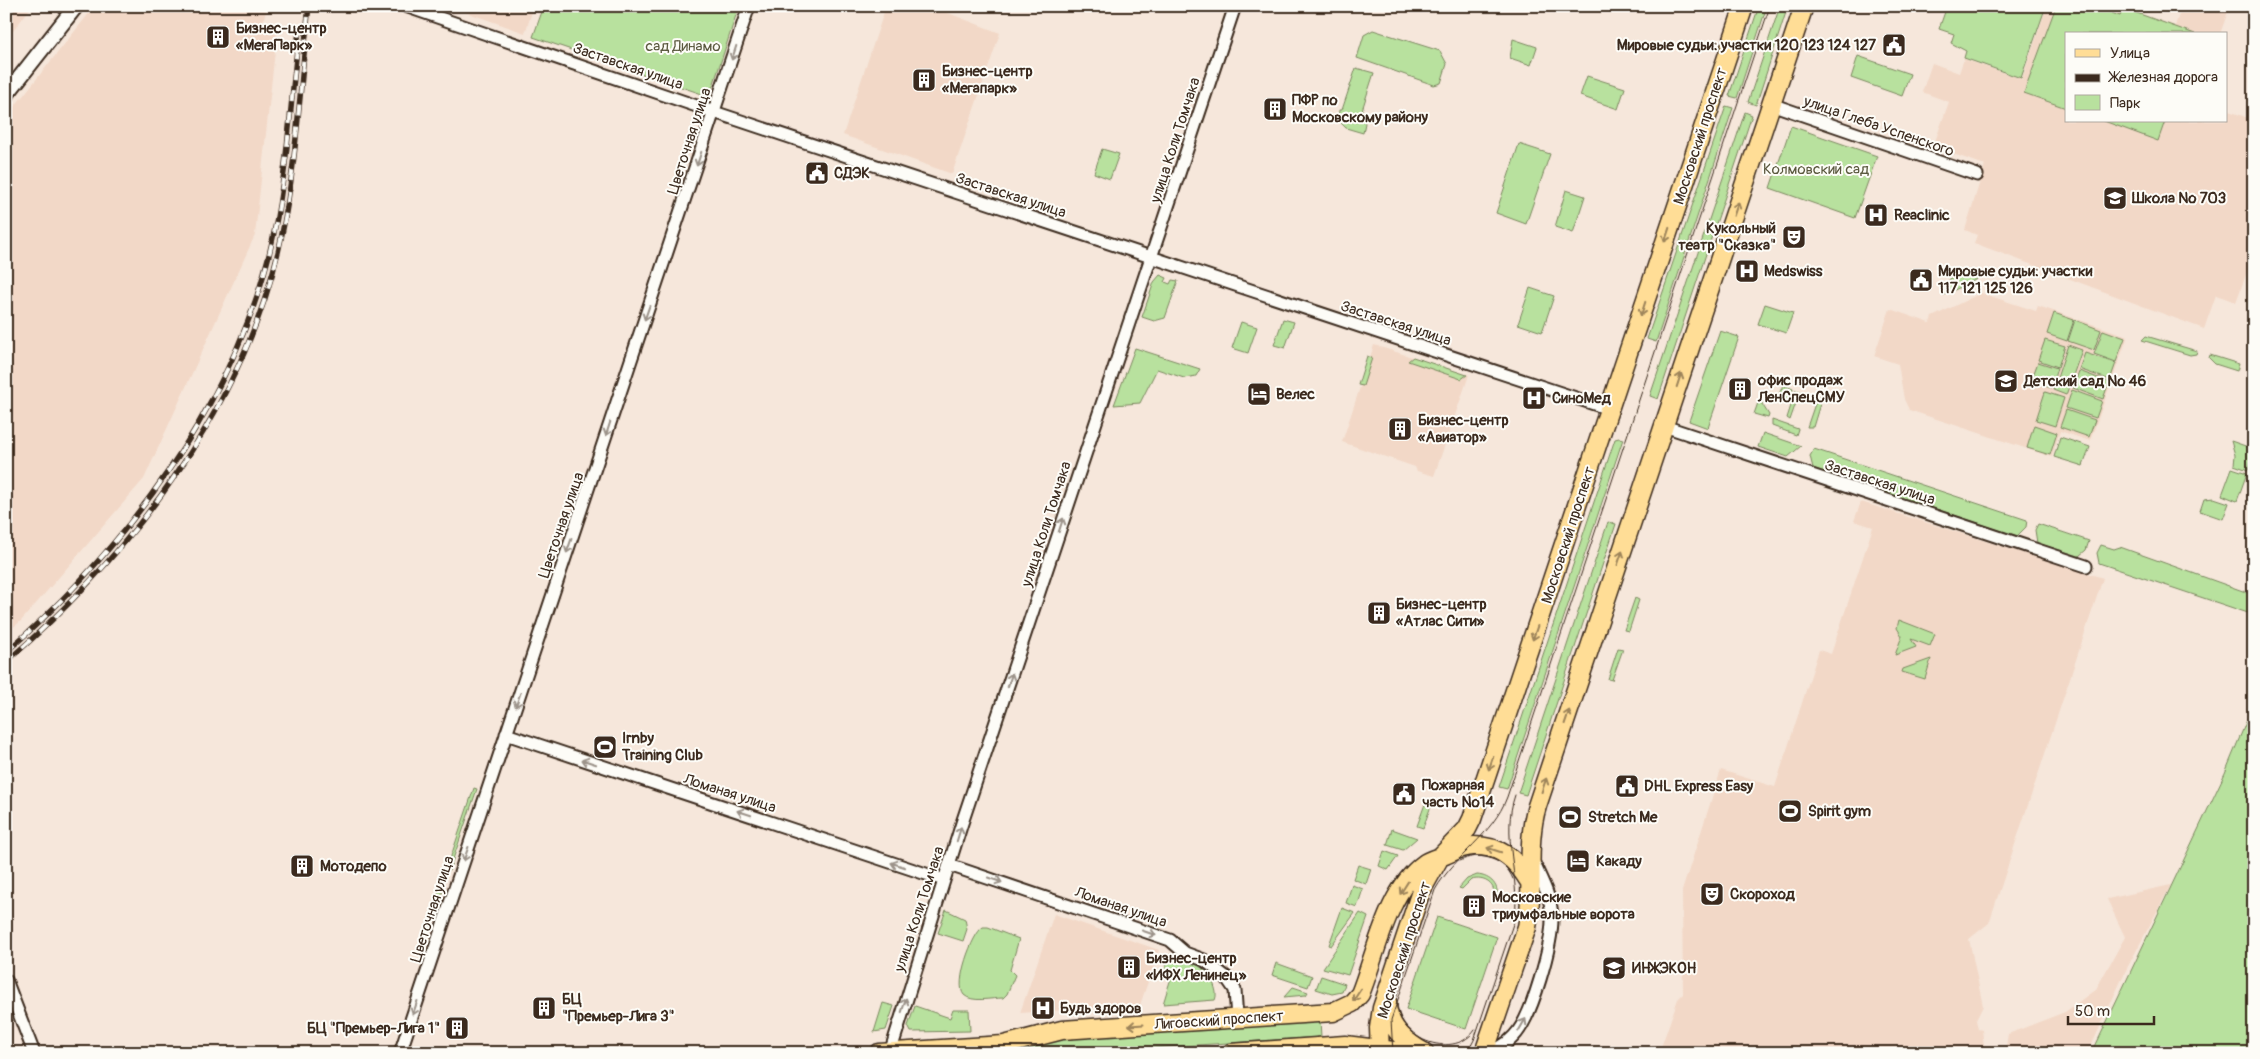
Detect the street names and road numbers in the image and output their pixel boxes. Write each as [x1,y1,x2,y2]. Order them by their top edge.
street label: Заставская улица [570,39,685,94]
street label: Московский проспект [1669,65,1732,207]
street label: улица Коли Томчака [1146,75,1205,206]
street label: Цветочная улица [663,86,716,197]
street label: улица Глеба Успенского [1800,92,1956,161]
street label: Заставская улица [953,169,1069,222]
street label: Заставская улица [1338,297,1454,350]
street label: Заставская улица [1822,456,1938,509]
street label: улица Коли Томчака [1017,459,1076,590]
street label: Московский проспект [1537,464,1600,606]
street label: Цветочная улица [534,470,588,581]
street label: Ломаная улица [680,769,778,817]
street label: улица Коли Томчака [890,844,949,975]
street label: Цветочная улица [406,854,459,965]
street label: Московский проспект [1373,879,1436,1021]
street label: Ломаная улица [1071,883,1169,932]
street label: Лиговский проспект [1153,1006,1285,1035]

